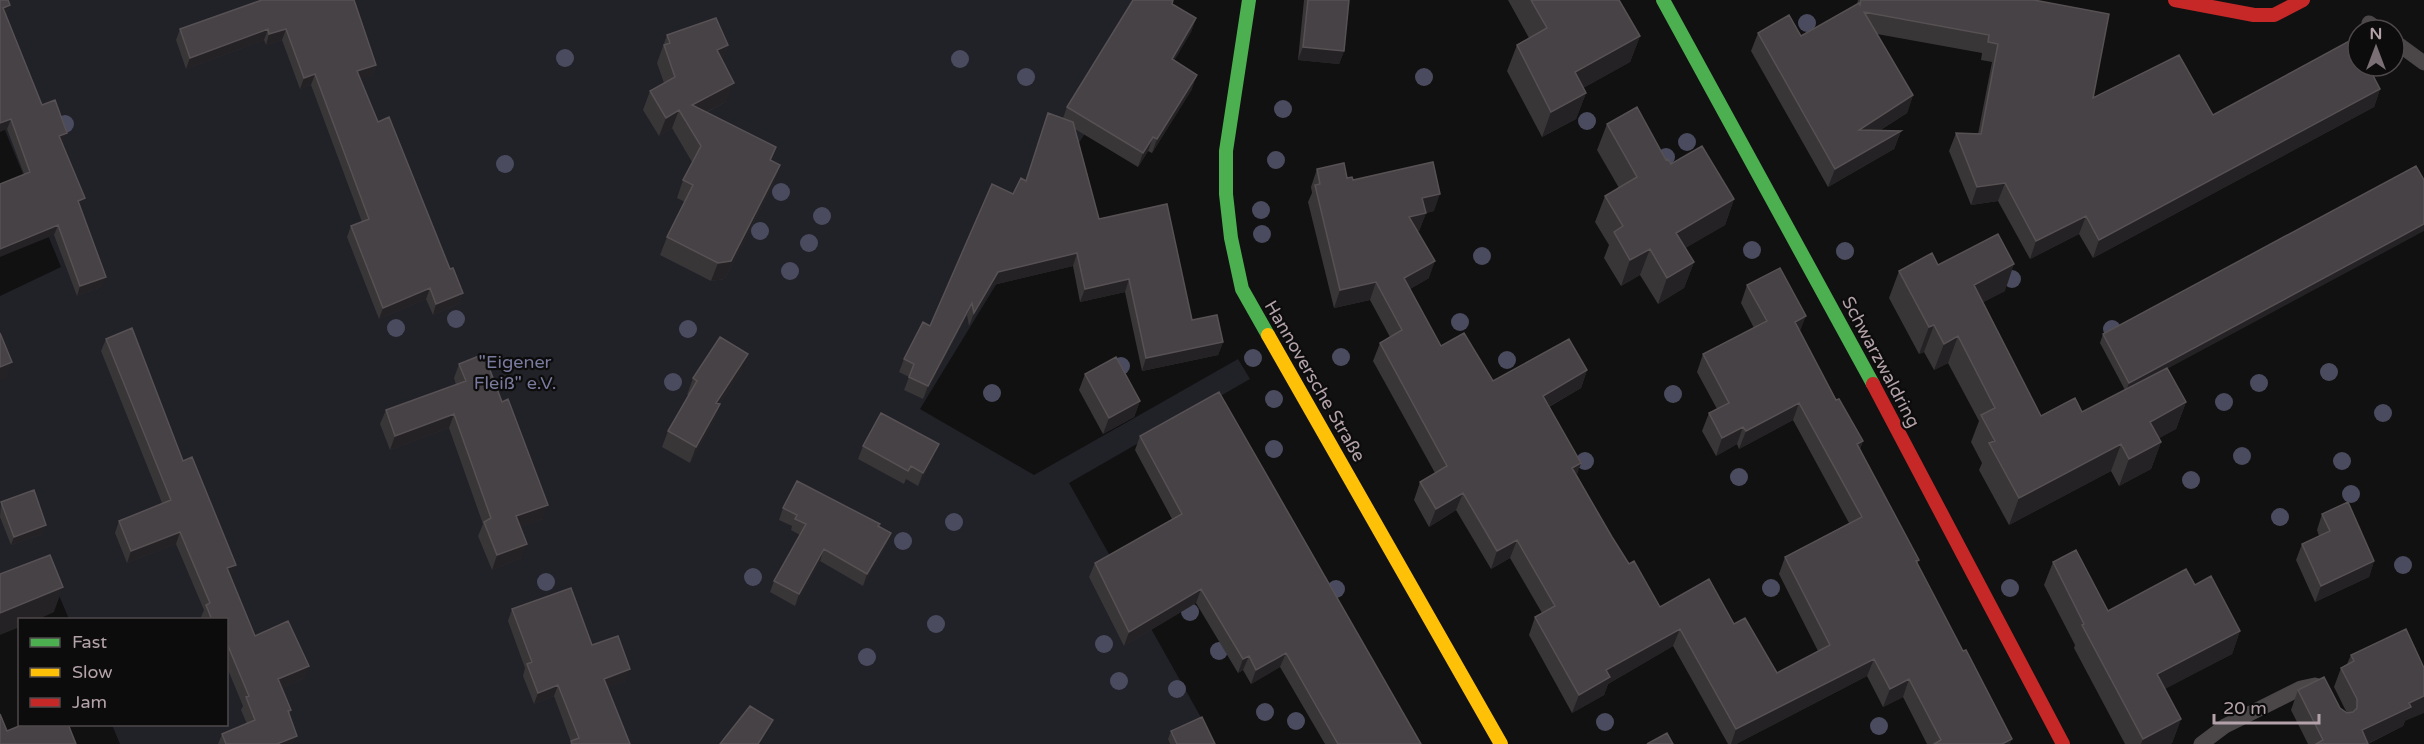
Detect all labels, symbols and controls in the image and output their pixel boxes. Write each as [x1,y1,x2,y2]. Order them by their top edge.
north arrow [2346,18,2406,78]
text: N [2370,24,2382,44]
street label: Schwarzwaldring [1837,293,1925,431]
street label: Hannoversche Straße [1260,296,1370,466]
park label: "Eigener Fleiß" e.V. [474,351,556,394]
legend [18,618,228,726]
text: Fast [72,631,107,653]
text: Slow [72,661,113,683]
scale bar [2214,687,2319,725]
text: Jam [72,691,107,713]
text: 20 m [2223,697,2267,719]

